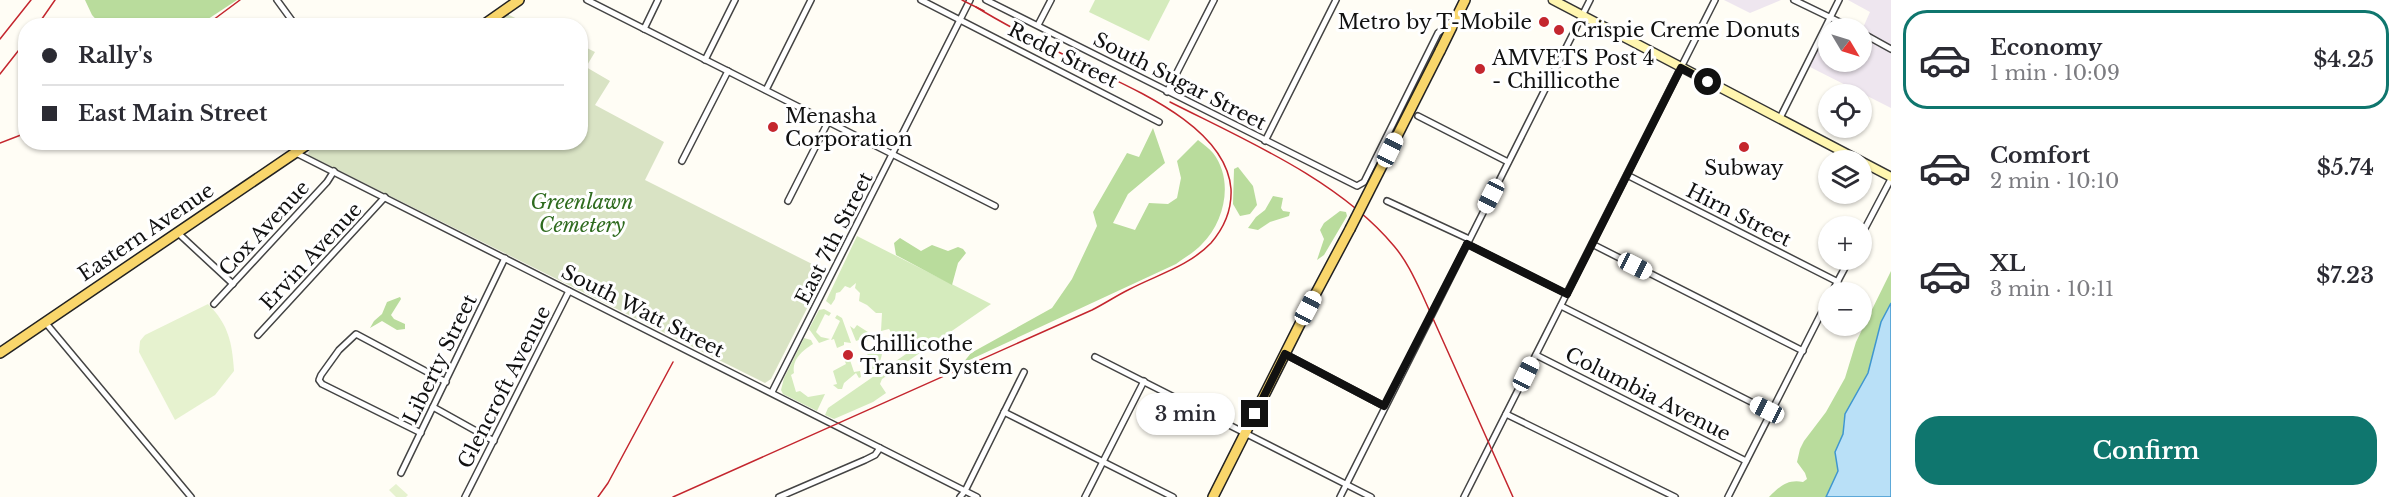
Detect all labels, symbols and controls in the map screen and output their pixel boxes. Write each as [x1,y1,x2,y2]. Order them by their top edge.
place label: Metro by T-Mobile [1338,10,1532,34]
marker: Metro by T-Mobile [1537,15,1551,29]
street label: Redd Street [1004,17,1122,93]
place label: Crispie Creme Donuts [1571,18,1800,42]
north arrow [1818,18,1872,72]
map controls [1818,18,1872,336]
marker: Crispie Creme Donuts [1552,23,1566,37]
street label: South Sugar Street [1090,27,1271,135]
icon: car [1918,33,1972,87]
text: Economy [1990,34,2102,61]
text: Rally's [78,42,153,69]
place label: AMVETS Post 4 - Chillicothe [1491,46,1654,93]
text: $4.25 [2313,46,2374,73]
text: 1 min · 10:09 [1990,61,2120,85]
marker: AMVETS Post 4 - Chillicothe [1473,62,1487,76]
route start [1694,68,1721,95]
button: locate [1818,84,1872,138]
text: East Main Street [78,100,267,127]
place label: Menasha Corporation [785,104,912,151]
marker: Menasha Corporation [766,120,780,134]
car [1374,130,1406,170]
marker: Subway [1737,140,1751,154]
icon: car [1918,141,1972,195]
text: Comfort [1990,142,2090,169]
button: layers [1818,150,1872,204]
text: $5.74 [2317,154,2374,181]
place label: Subway [1704,156,1784,180]
street label: East 7th Street [790,167,878,308]
text: 2 min · 10:10 [1990,169,2119,193]
street label: Cox Avenue [214,175,314,281]
car [1475,176,1507,216]
street label: Eastern Avenue [74,178,218,286]
street label: Hirn Street [1683,178,1796,252]
park label: Greenlawn Cemetery [531,190,633,237]
street label: Ervin Avenue [255,197,367,315]
button: + [1818,216,1872,270]
icon: car [1918,249,1972,303]
car [1615,250,1655,282]
text: XL [1990,250,2025,277]
street label: South Watt Street [558,260,729,363]
text: $7.23 [2316,262,2374,289]
text: 3 min · 10:11 [1990,277,2114,301]
button: − [1818,282,1872,336]
car [1292,288,1324,328]
street label: Liberty Street [398,290,482,428]
street label: Glencroft Avenue [453,302,555,472]
place label: Chillicothe Transit System [860,332,1013,379]
street label: Columbia Avenue [1561,342,1735,446]
marker: Chillicothe Transit System [841,348,855,362]
car [1510,354,1542,394]
callout: 3 min [1135,393,1234,435]
car [1747,394,1787,426]
route end [1241,400,1268,427]
text: 3 min [1155,402,1216,426]
button: Confirm [1915,416,2377,485]

